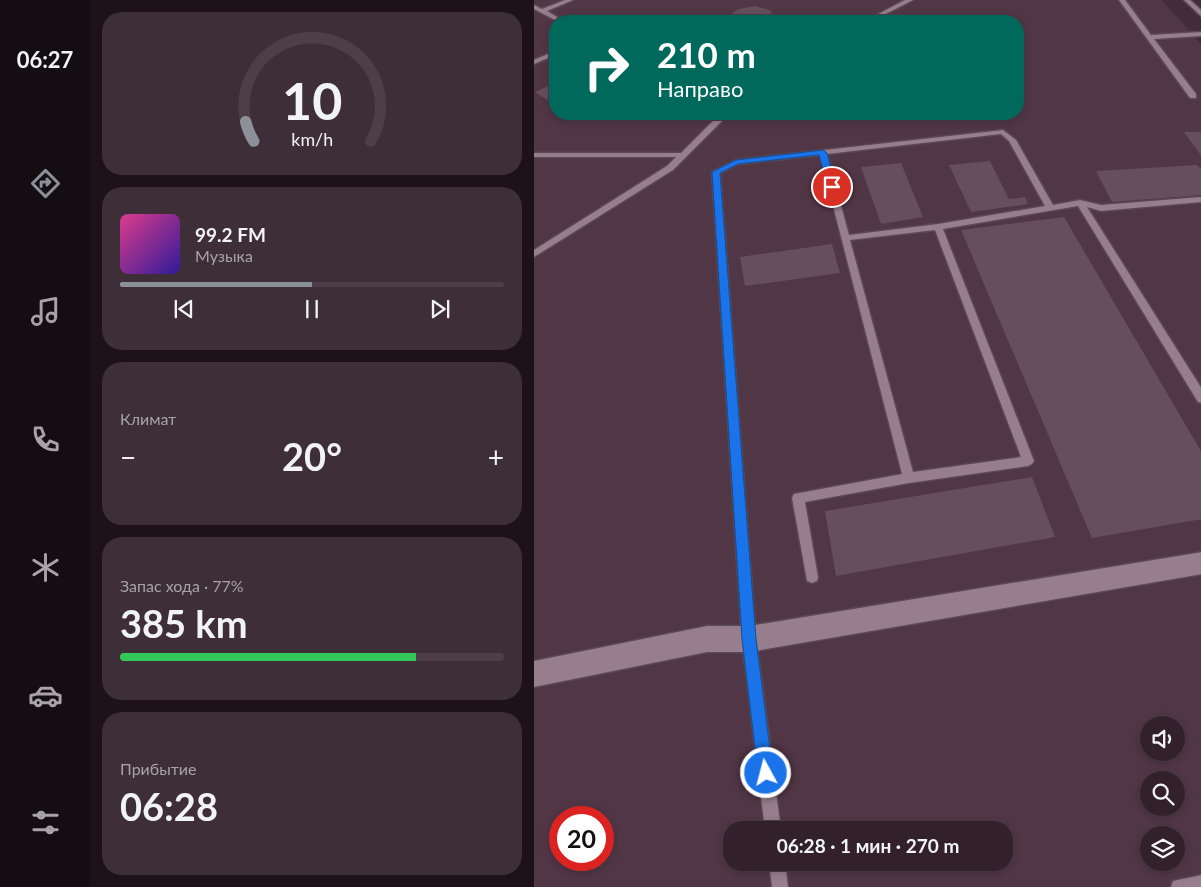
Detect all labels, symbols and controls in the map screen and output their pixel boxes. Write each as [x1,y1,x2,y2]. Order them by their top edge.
text: 210 m [657,33,756,75]
icon: right [574,35,639,100]
text: 06:27 [17,46,73,73]
text: 10 [282,69,342,131]
text: Направо [657,75,743,102]
text: km/h [291,128,333,150]
icon: directions [28,166,63,201]
pin [811,166,853,208]
icon: arrive [818,173,846,201]
text: 99.2 FM [195,223,266,246]
text: Музыка [195,246,253,265]
icon: music [28,294,63,329]
icon: previous [170,295,198,323]
icon: pause [298,295,326,323]
icon: next [426,295,454,323]
text: Климат [120,409,176,428]
icon: phone [28,422,63,457]
text: 20° [282,433,342,479]
text: − [120,440,136,474]
text: + [488,440,504,474]
icon: climate [28,550,63,585]
text: Запас хода · 77% [120,576,244,595]
text: 385 km [120,600,248,646]
icon: car [28,678,63,713]
map controls [1140,716,1185,871]
button: sound [1140,716,1185,761]
position arrow [739,746,791,798]
text: Прибытие [120,759,196,778]
button: search [1140,771,1185,816]
text: 06:28 [120,783,218,829]
icon: filters [28,805,63,840]
speed limit sign: 20 [549,806,614,871]
button: layers [1140,826,1185,871]
text: 06:28 · 1 мин · 270 m [777,834,959,857]

